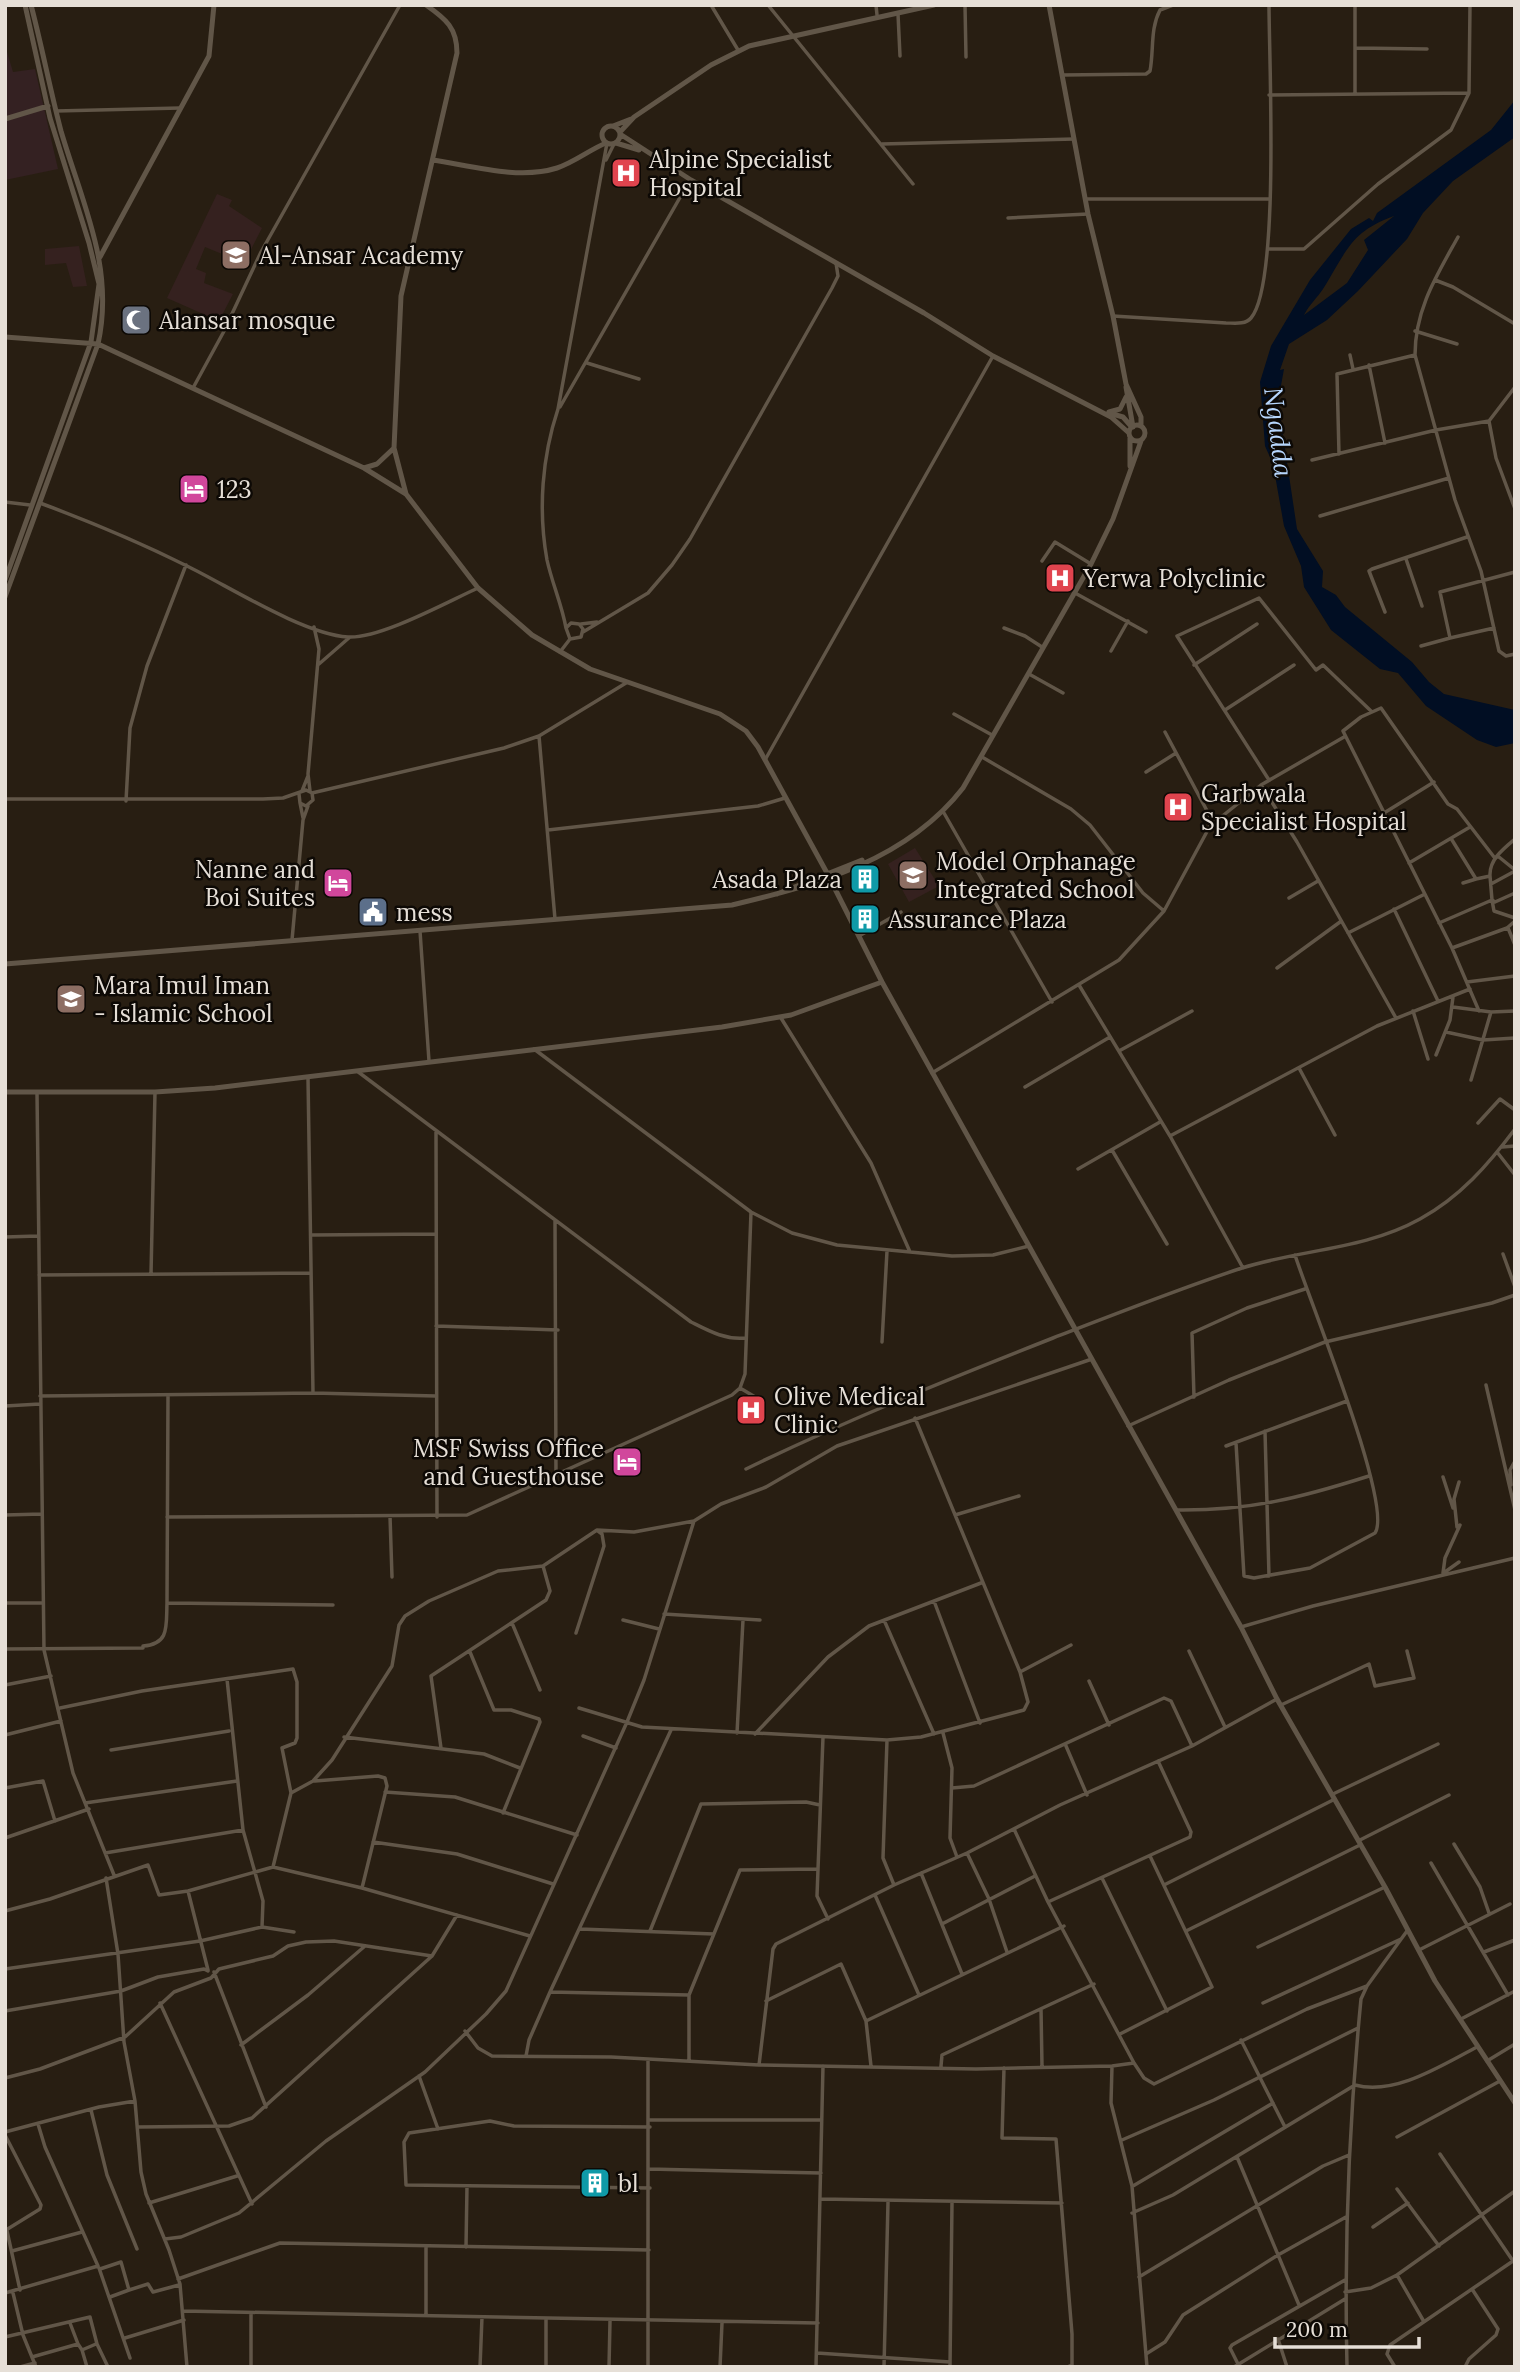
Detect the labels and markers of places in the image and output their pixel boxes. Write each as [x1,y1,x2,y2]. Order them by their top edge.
place label: Alpine Specialist Hospital [648,144,832,203]
hospital icon: Alpine Specialist Hospital [609,156,643,190]
school or university icon: Al-Ansar Academy [219,238,253,272]
place label: Al-Ansar Academy [258,240,463,271]
mosque icon: Alansar mosque [119,303,153,337]
place label: Alansar mosque [158,305,335,336]
hotel icon: 123 [177,472,211,506]
place label: 123 [217,474,252,505]
hospital icon: Yerwa Polyclinic [1043,561,1077,595]
place label: Yerwa Polyclinic [1082,563,1266,594]
place label: Garbwala Specialist Hospital [1201,778,1407,837]
hospital icon: Garbwala Specialist Hospital [1161,790,1195,824]
place label: Model Orphanage Integrated School [936,846,1136,905]
place label: Nanne and Boi Suites [195,854,315,913]
school or university icon: Model Orphanage Integrated School [896,858,930,892]
building icon: Asada Plaza [848,862,882,896]
place label: Asada Plaza [711,864,842,895]
hotel icon: Nanne and Boi Suites [321,866,355,900]
public building icon: mess [356,895,390,929]
place label: mess [396,897,453,928]
building icon: Assurance Plaza [848,902,882,936]
place label: Assurance Plaza [887,904,1067,935]
place label: Mara Imul Iman - Islamic School [94,970,273,1029]
school or university icon: Mara Imul Iman - Islamic School [54,982,88,1016]
place label: Olive Medical Clinic [774,1381,925,1440]
hospital icon: Olive Medical Clinic [734,1393,768,1427]
place label: MSF Swiss Office and Guesthouse [413,1433,604,1492]
hotel icon: MSF Swiss Office and Guesthouse [610,1445,644,1479]
building icon: bl [578,2166,612,2200]
place label: bl [618,2168,639,2199]

